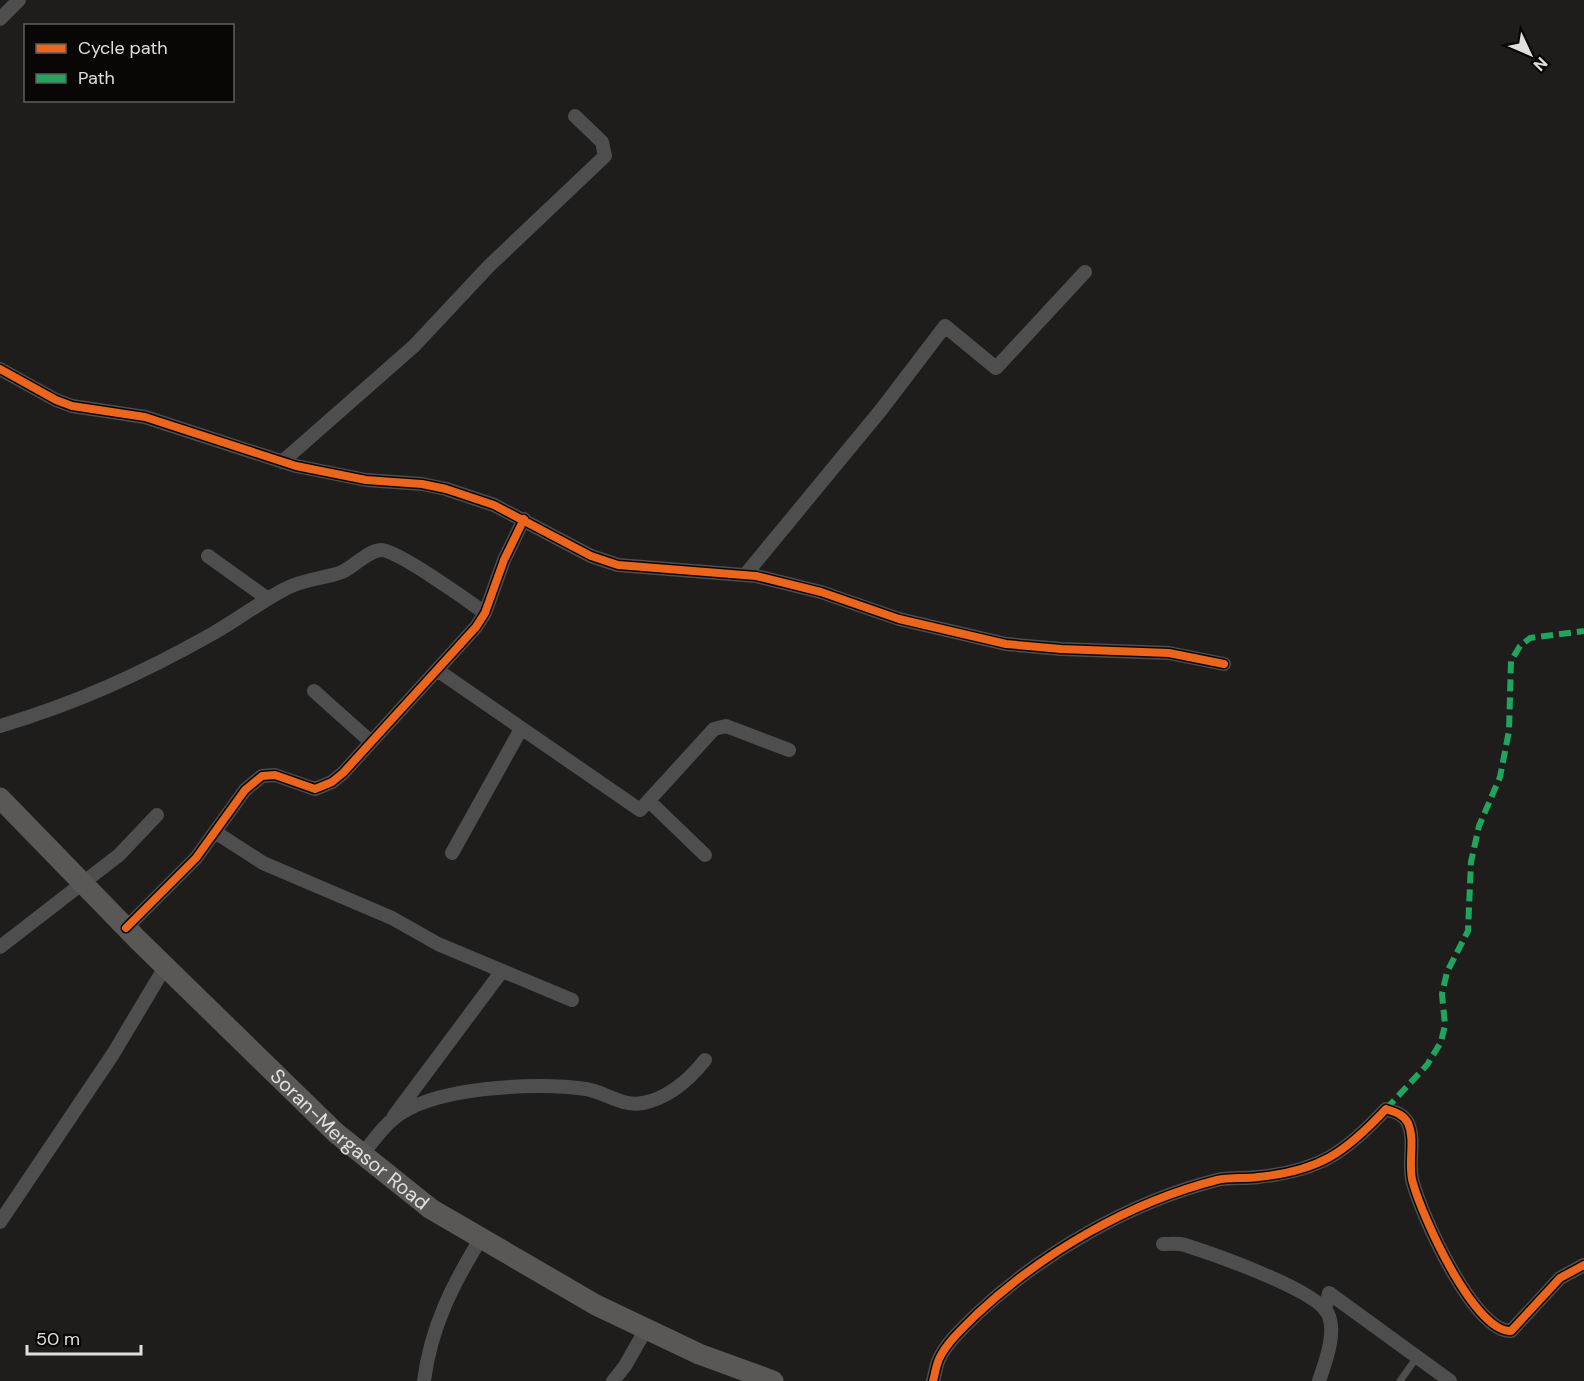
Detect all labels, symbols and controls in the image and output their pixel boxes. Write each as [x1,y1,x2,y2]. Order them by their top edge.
legend [24,24,234,102]
north arrow [1500,24,1560,84]
text: Cycle path [78,36,168,60]
text: N [1529,53,1552,76]
text: Path [78,66,115,90]
street label: Soran-Mergasor Road [265,1063,435,1216]
scale bar [27,1318,141,1356]
text: 50 m [36,1327,80,1351]

